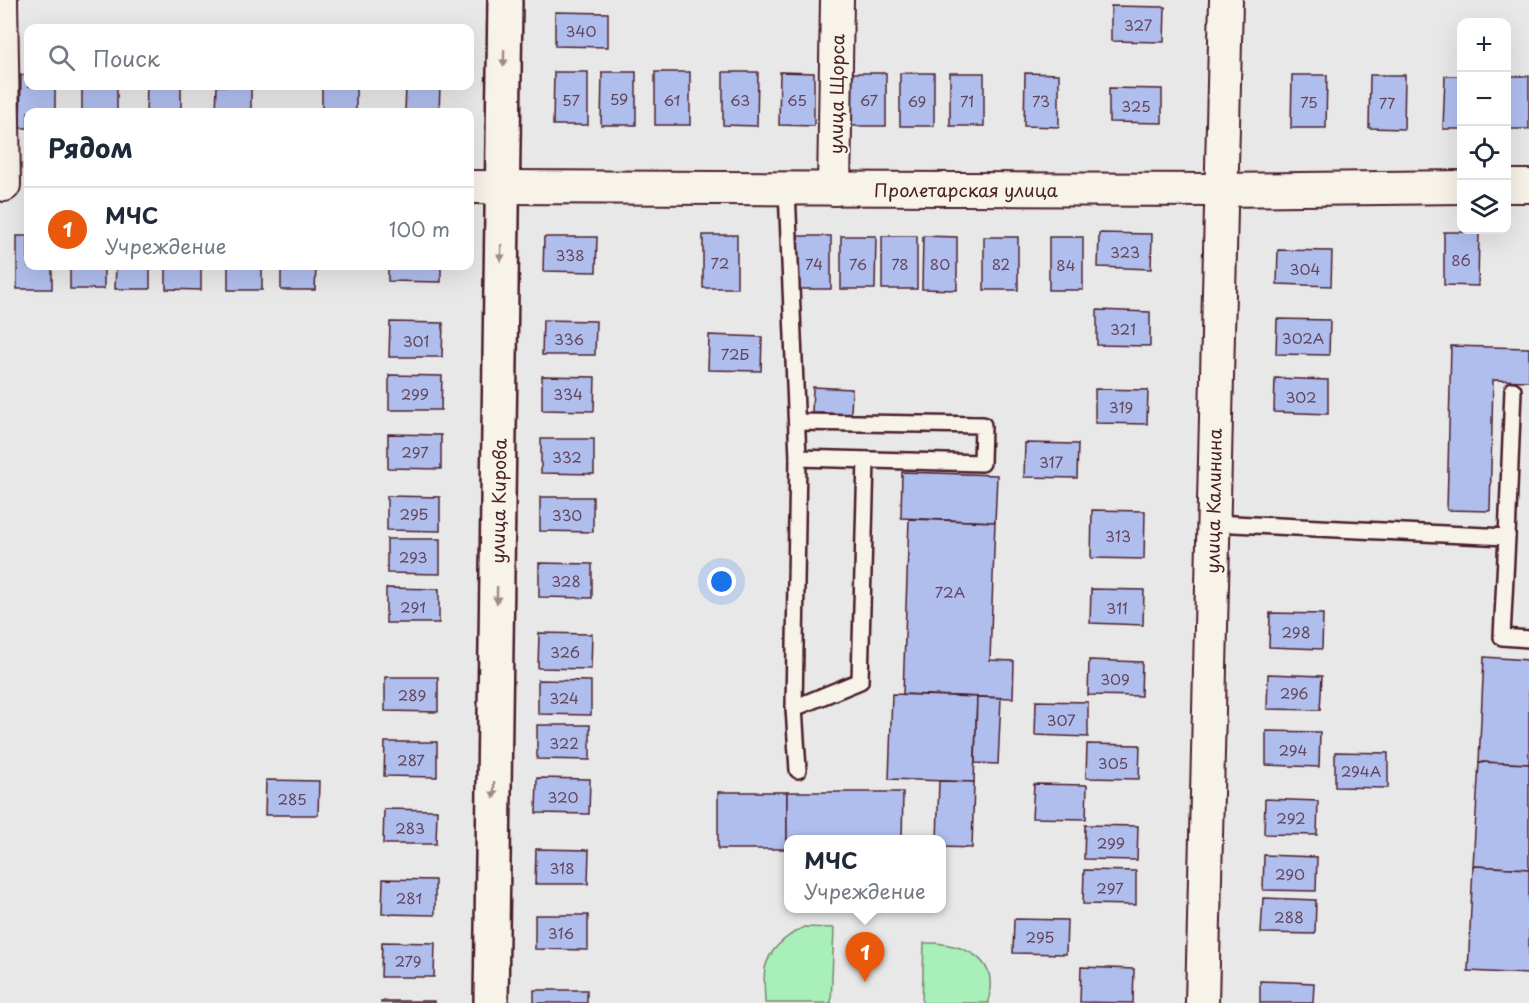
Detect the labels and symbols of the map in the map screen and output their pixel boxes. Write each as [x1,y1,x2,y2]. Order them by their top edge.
house number: 327 [1124,13,1153,36]
house number: 340 [566,19,596,42]
street label: улица Щорса [821,33,851,154]
one-way arrow [500,49,509,68]
house number: 59 [610,87,628,110]
house number: 57 [562,88,580,111]
house number: 61 [664,88,680,111]
house number: 63 [730,88,750,111]
house number: 65 [787,88,807,111]
house number: 67 [860,88,879,111]
house number: 69 [908,89,926,112]
house number: 71 [960,89,974,112]
house number: 73 [1032,89,1050,112]
house number: 75 [1300,90,1318,113]
house number: 77 [1379,91,1395,114]
house number: 325 [1121,94,1151,117]
street label: Пролетарская улица [874,176,1059,203]
house number: 323 [1110,240,1140,263]
house number: 338 [555,243,585,266]
one-way arrow [497,244,506,263]
house number: 86 [1451,248,1471,271]
house number: 72 [711,251,729,274]
house number: 74 [805,252,823,275]
house number: 76 [849,252,867,275]
house number: 78 [891,252,909,275]
house number: 80 [930,252,950,275]
house number: 82 [992,252,1010,275]
house number: 84 [1056,253,1076,276]
house number: 304 [1290,257,1320,280]
house number: 321 [1110,317,1136,340]
house number: 302А [1282,326,1324,349]
house number: 336 [554,327,584,350]
house number: 301 [403,329,429,352]
house number: 72Б [721,342,750,365]
house number: 299 [401,382,429,405]
house number: 334 [553,382,583,405]
house number: 302 [1285,385,1317,408]
house number: 319 [1109,395,1133,418]
street label: улица Калинина [1198,427,1228,574]
street label: улица Кирова [483,437,513,564]
house number: 297 [401,440,429,463]
house number: 332 [552,445,582,468]
house number: 317 [1039,450,1064,473]
house number: 295 [400,502,428,525]
house number: 330 [552,503,582,526]
house number: 313 [1105,524,1131,547]
house number: 293 [399,545,427,568]
your location [707,567,736,596]
house number: 328 [551,569,581,592]
house number: 72А [935,580,965,603]
one-way arrow [492,586,502,605]
house number: 291 [400,595,426,618]
house number: 311 [1106,596,1128,619]
house number: 298 [1282,620,1310,643]
house number: 326 [550,640,580,663]
house number: 309 [1100,667,1130,690]
house number: 296 [1280,681,1308,704]
house number: 289 [398,683,426,706]
house number: 324 [549,686,579,709]
house number: 307 [1047,708,1076,731]
house number: 322 [549,731,579,754]
house number: 294 [1278,738,1308,761]
house number: 287 [397,748,425,771]
house number: 305 [1098,751,1128,774]
house number: 294А [1341,759,1381,782]
one-way arrow [489,781,499,800]
house number: 320 [548,785,579,808]
house number: 285 [277,787,307,810]
house number: 292 [1276,806,1306,829]
house number: 283 [395,816,425,839]
house number: 299 [1097,831,1125,854]
house number: 318 [549,856,575,879]
house number: 290 [1275,862,1305,885]
house number: 297 [1096,876,1124,899]
house number: 281 [396,886,422,909]
house number: 288 [1274,905,1304,928]
house number: 316 [548,921,574,944]
house number: 295 [1026,925,1054,948]
pin: 1 [846,932,884,982]
house number: 279 [394,949,422,972]

